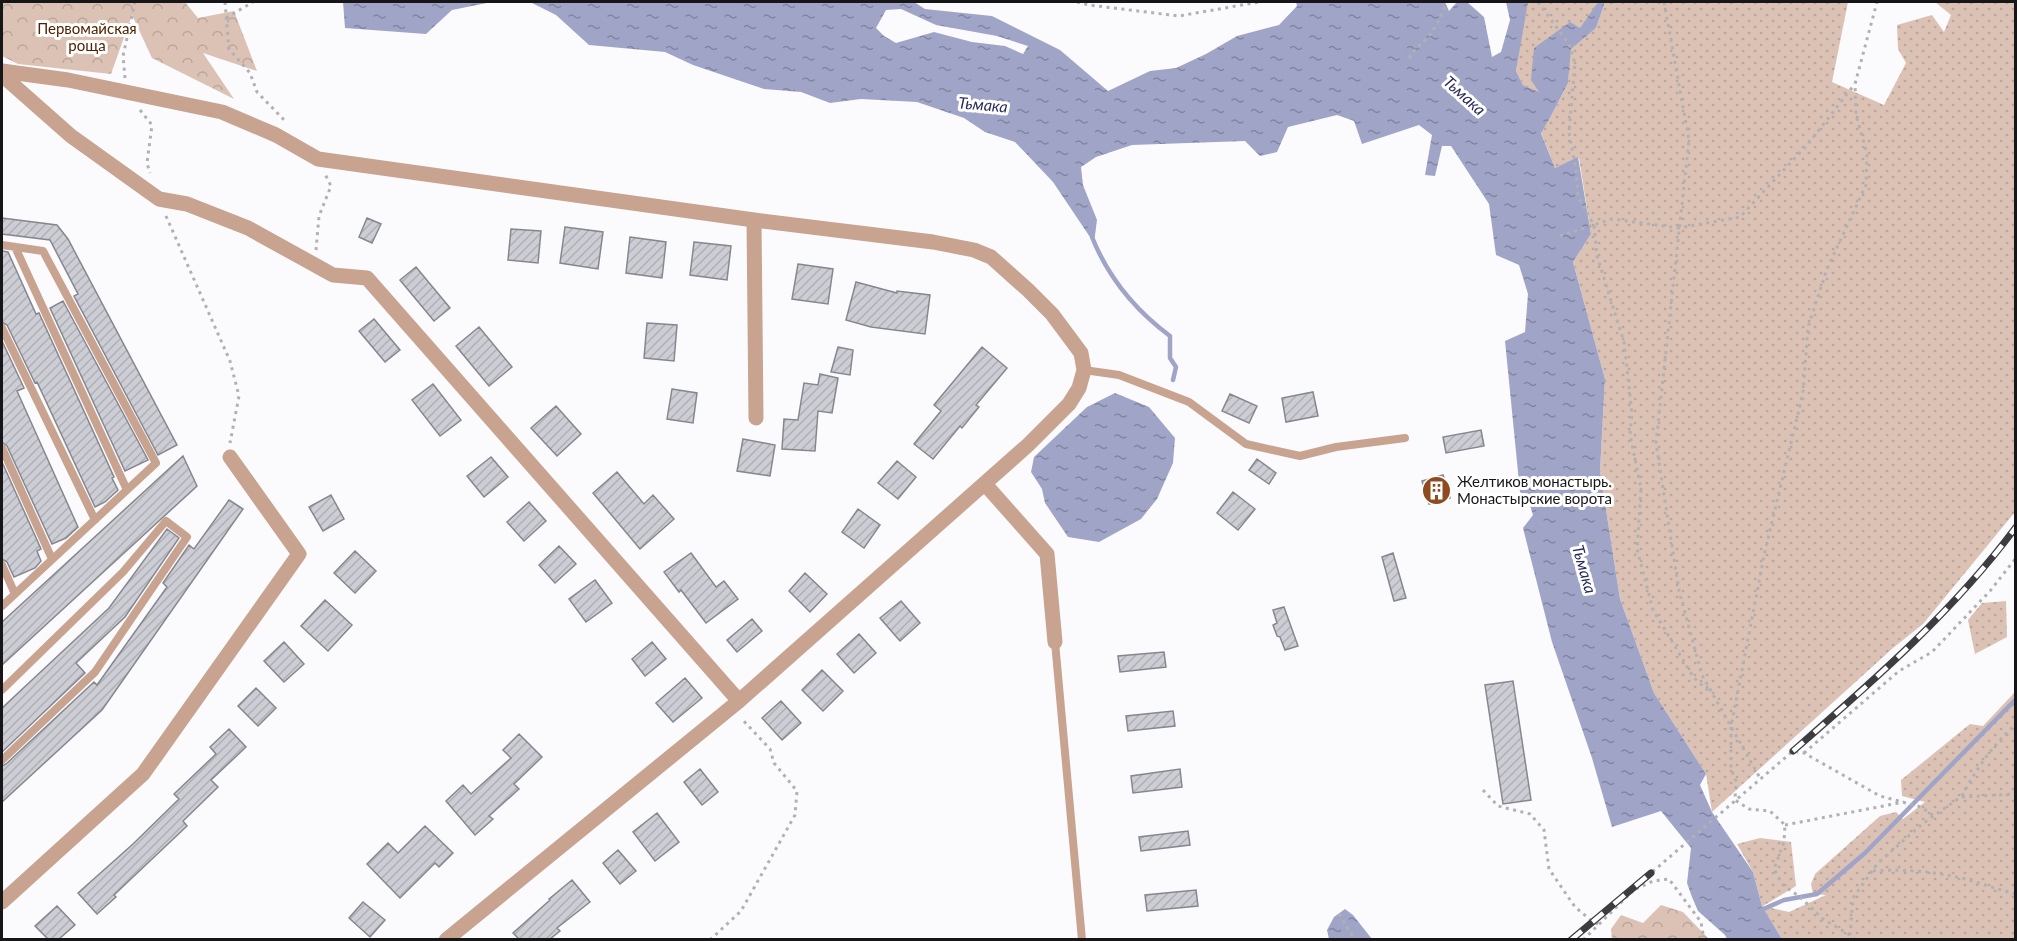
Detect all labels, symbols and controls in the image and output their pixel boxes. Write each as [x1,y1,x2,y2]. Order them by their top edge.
park label: Первомайская роща [37,19,137,54]
water label: Тьмака [1440,71,1490,119]
water label: Тьмака [957,92,1009,116]
place label: Желтиков монастырь. Монастырские ворота [1457,472,1612,507]
building icon: Желтиков монастырь. Монастырские ворота [1420,474,1452,506]
water label: Тьмака [1569,543,1601,595]

